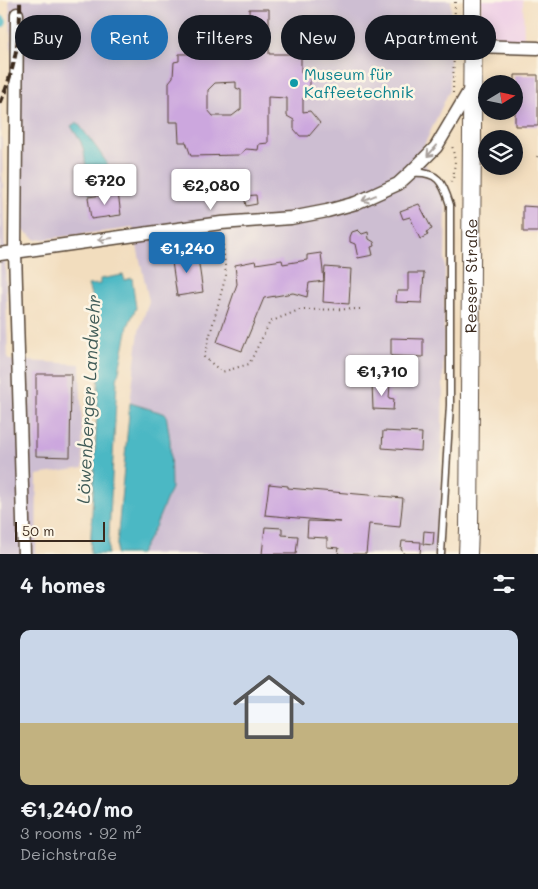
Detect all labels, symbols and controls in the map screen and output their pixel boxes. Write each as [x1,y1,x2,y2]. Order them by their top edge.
chip: Buy [15,15,81,60]
chip: Rent [91,15,168,60]
chip: Filters [178,15,271,60]
chip: New [281,15,355,60]
chip: Apartment [365,15,496,60]
place label: Museum für Kaffeetechnik [304,63,414,102]
north arrow [478,75,522,120]
map controls [478,75,523,175]
marker: Museum für Kaffeetechnik [288,77,300,89]
button: layers [478,130,523,175]
one-way arrow [426,144,438,157]
pin: €720 [75,164,135,206]
pin: €2,080 [170,168,252,211]
text: €720 [84,169,126,190]
text: €2,080 [182,174,240,195]
one-way arrow [362,194,377,203]
street label: Reeser Straße [459,218,481,334]
pin: €1,240 [146,232,228,274]
one-way arrow [98,235,114,245]
text: €1,240 [160,237,214,258]
water label: Löwenberger Landwehr [71,294,105,504]
pin: €1,710 [341,354,423,397]
text: €1,710 [356,360,408,381]
scale bar [15,519,105,542]
text: 50 m [22,521,54,540]
icon: filters [490,570,518,598]
text: 4 homes [20,571,106,598]
icon: home [224,662,314,752]
text: €1,240/mo [20,795,133,822]
text: 3 rooms · 92 m² [20,822,142,843]
text: Deichstraße [20,843,117,864]

